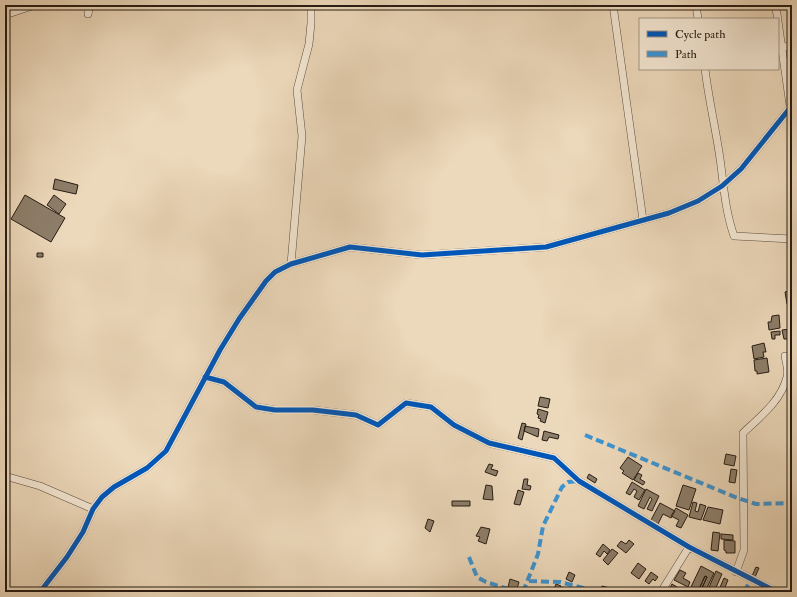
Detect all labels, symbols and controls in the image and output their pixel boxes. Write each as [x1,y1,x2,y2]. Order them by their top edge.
legend [639,18,779,70]
text: Cycle path [675,27,726,42]
text: Path [675,47,698,62]

